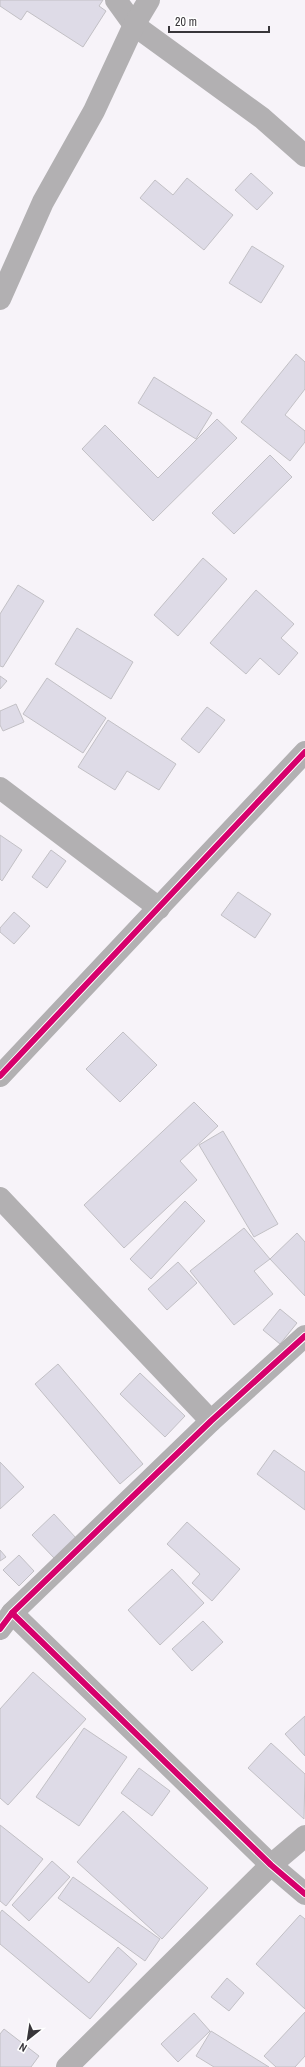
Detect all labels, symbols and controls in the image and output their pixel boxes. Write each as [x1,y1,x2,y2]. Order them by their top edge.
scale bar [169,8,269,34]
text: 20 m [175,14,197,30]
north arrow [8,2019,48,2059]
text: N [17,2040,29,2055]

